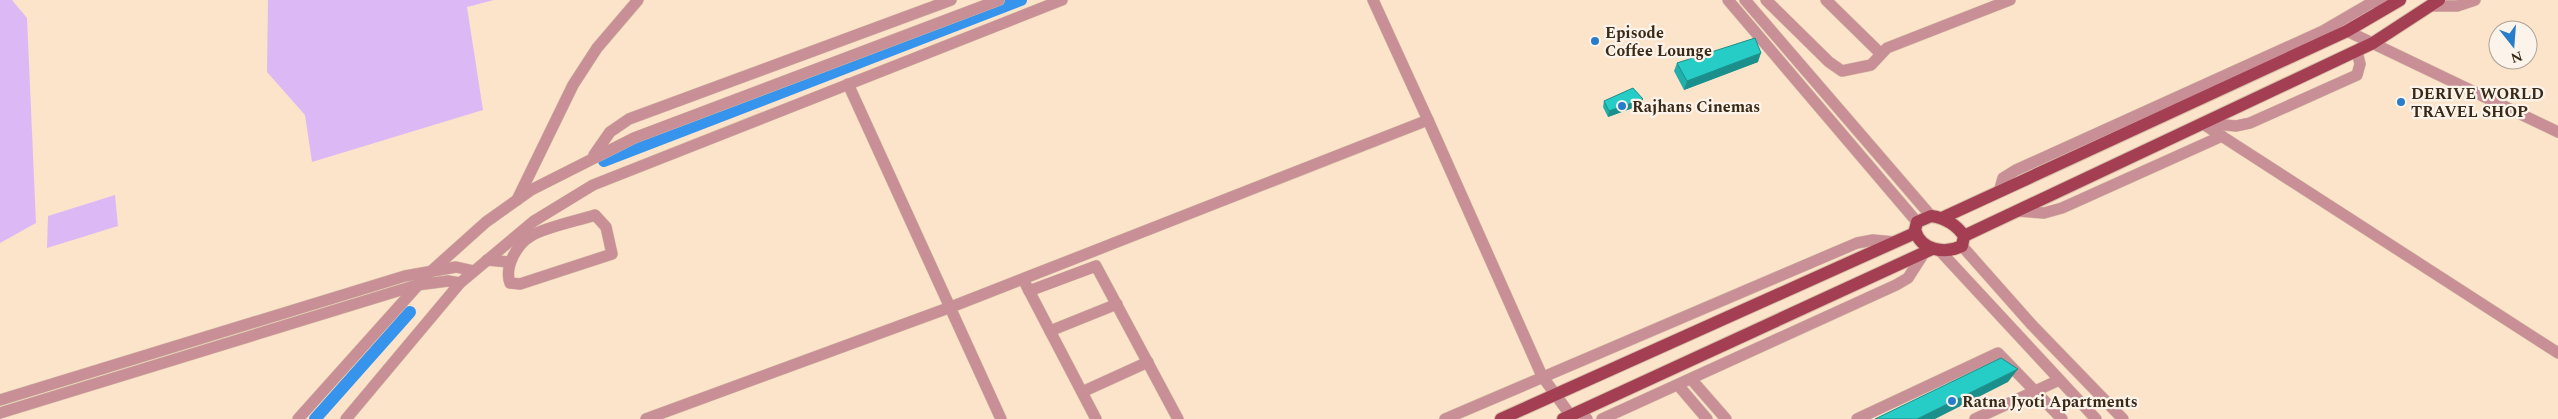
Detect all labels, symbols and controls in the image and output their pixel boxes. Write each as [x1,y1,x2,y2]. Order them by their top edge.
north arrow [2488,20,2538,70]
place label: Episode Coffee Lounge [1605,21,1712,63]
marker: Episode Coffee Lounge [1589,35,1601,47]
text: N [2508,45,2525,69]
place label: DERIVE WORLD TRAVEL SHOP [2411,82,2544,124]
place label: Rajhans Cinemas [1632,95,1760,119]
marker: DERIVE WORLD TRAVEL SHOP [2395,96,2407,108]
marker: Rajhans Cinemas [1616,100,1628,112]
place label: Ratna Jyoti Apartments [1962,390,2138,414]
marker: Ratna Jyoti Apartments [1946,395,1958,407]

